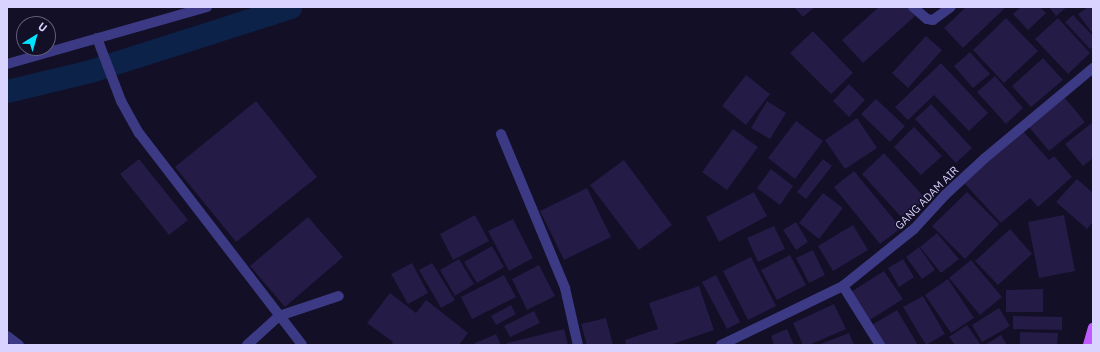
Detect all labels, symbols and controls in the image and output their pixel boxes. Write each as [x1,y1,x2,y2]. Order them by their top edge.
north arrow [16,16,56,56]
text: U [35,19,50,35]
street label: GANG ADAM AIR [893,164,961,232]

